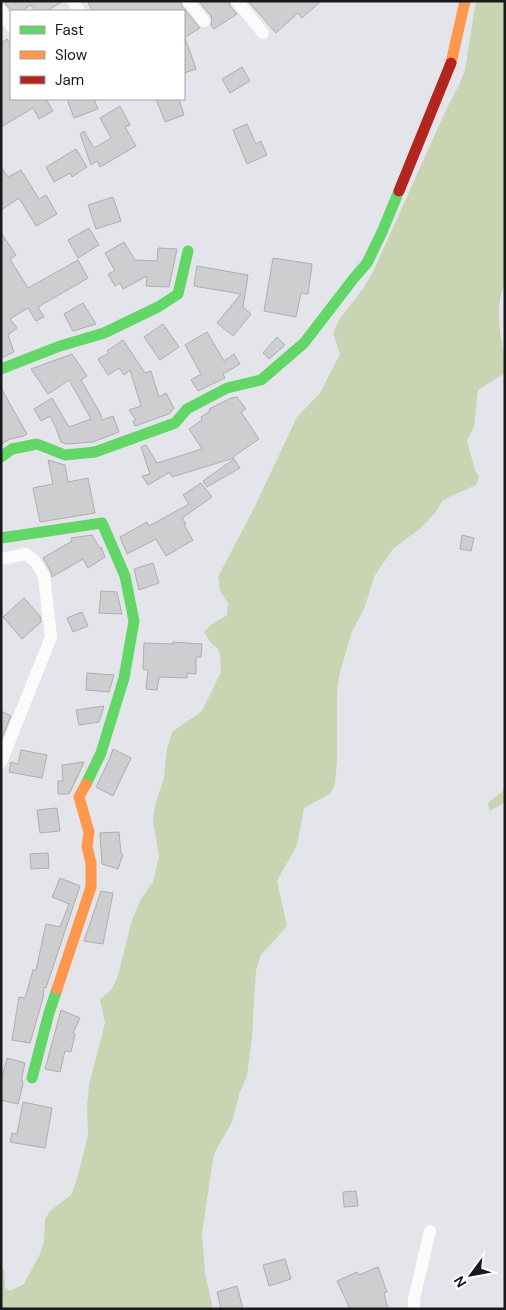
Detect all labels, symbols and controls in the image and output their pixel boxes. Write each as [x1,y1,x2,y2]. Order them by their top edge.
legend [10,10,185,100]
text: Fast [55,20,84,40]
text: Slow [55,45,88,65]
text: Jam [55,70,84,90]
north arrow [446,1250,496,1300]
text: N [450,1273,470,1291]

